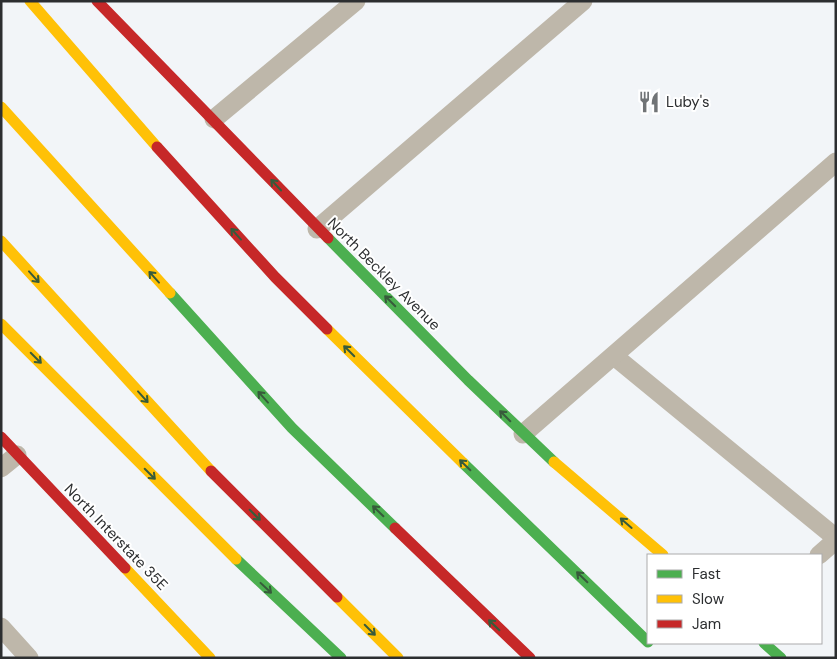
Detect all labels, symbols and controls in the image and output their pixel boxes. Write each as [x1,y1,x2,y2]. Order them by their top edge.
restaurant icon: Luby's [636,89,662,115]
place label: Luby's [666,92,710,112]
one-way arrow [270,179,282,191]
street label: North Beckley Avenue [323,213,445,335]
one-way arrow [230,228,242,240]
one-way arrow [28,270,40,283]
one-way arrow [148,270,160,283]
one-way arrow [384,295,396,307]
one-way arrow [343,345,355,357]
one-way arrow [29,352,41,364]
one-way arrow [257,390,269,403]
one-way arrow [137,391,149,404]
one-way arrow [499,409,511,422]
one-way arrow [458,459,471,471]
one-way arrow [144,467,156,479]
street label: North Interstate 35E [60,479,172,595]
one-way arrow [372,505,384,518]
one-way arrow [249,509,261,521]
one-way arrow [620,518,633,529]
legend [647,554,822,644]
text: Fast [692,564,721,584]
one-way arrow [576,571,588,583]
one-way arrow [259,582,272,594]
text: Slow [692,589,725,609]
text: Jam [692,614,721,634]
one-way arrow [488,619,501,631]
one-way arrow [364,624,376,636]

